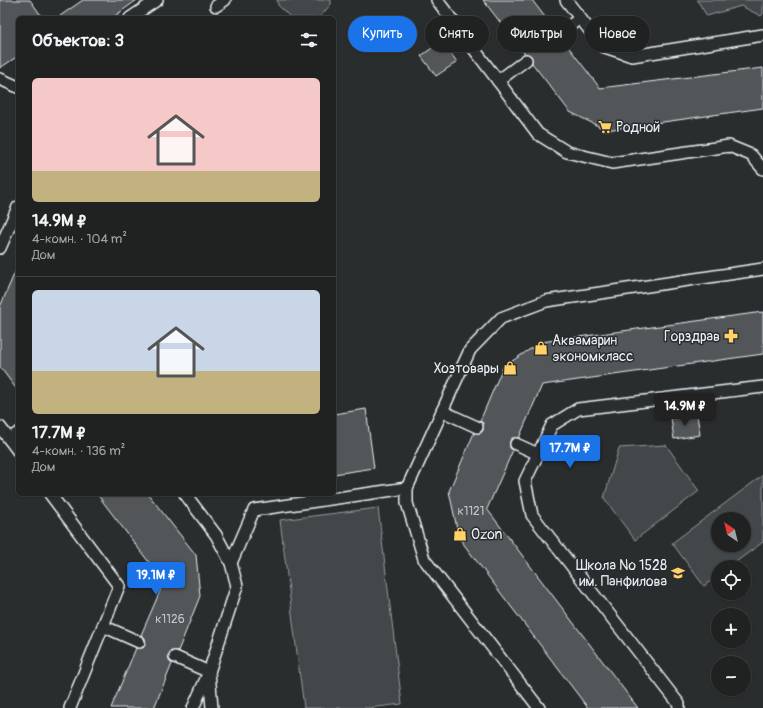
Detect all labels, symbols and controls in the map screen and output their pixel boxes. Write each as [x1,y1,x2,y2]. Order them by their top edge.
chip: Купить [348,16,417,52]
chip: Снять [425,16,489,52]
chip: Фильтры [497,16,577,52]
chip: Новое [585,16,650,52]
icon: filters [298,29,320,51]
text: Объектов: 3 [32,30,124,51]
icon: home [140,104,212,176]
supermarket icon: Родной [597,119,613,135]
place label: Родной [616,119,660,136]
text: 14.9M ₽ [32,210,87,231]
text: 4-комн. · 104 m² [32,231,127,247]
text: Дом [32,247,55,263]
icon: home [140,316,212,388]
place label: Горздрав [664,328,720,345]
pharmacy icon: Горздрав [723,328,739,344]
place label: Аквамарин экономкласс [552,332,633,365]
shop icon: Аквамарин экономкласс [533,340,549,356]
place label: Хозтовары [434,360,499,377]
shop icon: Хозтовары [502,360,518,376]
pin: 14.9M ₽ [648,393,722,427]
text: 14.9M ₽ [664,398,706,414]
text: 17.7M ₽ [32,422,87,443]
pin: 17.7M ₽ [533,435,607,469]
text: 17.7M ₽ [549,440,591,456]
text: 4-комн. · 136 m² [32,443,125,459]
text: Дом [32,459,55,475]
house number: к1121 [458,504,484,519]
north arrow [711,512,751,552]
map controls [711,512,751,696]
shop icon: Ozon [452,526,468,542]
place label: Ozon [471,526,503,543]
place label: Школа № 1528 им. Панфилова [576,557,667,590]
button: locate [711,560,751,600]
pin: 19.1M ₽ [119,562,193,596]
school or university icon: Школа № 1528 им. Панфилова [670,565,686,581]
text: 19.1M ₽ [136,567,176,583]
button: + [711,608,751,648]
house number: к1126 [155,612,185,627]
button: − [711,656,751,696]

